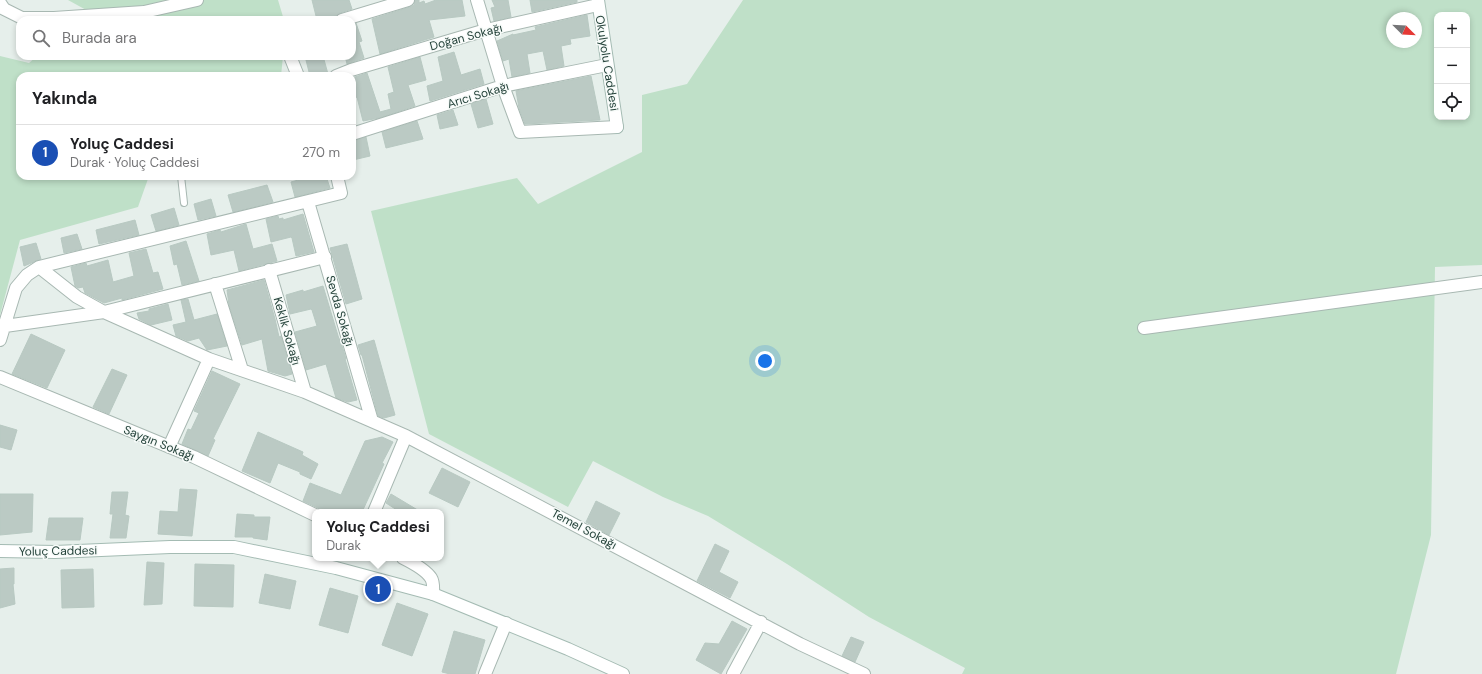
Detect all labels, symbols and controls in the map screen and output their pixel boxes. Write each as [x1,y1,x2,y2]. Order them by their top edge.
north arrow [1386,12,1422,48]
map controls [1434,12,1470,120]
button: + [1434,12,1470,48]
street label: Okulyolu Caddesi [592,14,622,112]
search box [16,16,356,60]
street label: Doğan Sokağı [428,20,504,54]
icon: search [30,27,52,49]
text: Burada ara [62,28,137,48]
button: − [1434,48,1470,84]
street label: Arıcı Sokağı [445,78,511,112]
button: locate [1434,84,1470,120]
text: Yakında [32,87,97,109]
text: Yoluç Caddesi [70,134,174,154]
text: 1 [43,144,47,161]
text: 270 m [302,144,340,161]
text: Durak · Yoluç Caddesi [70,154,199,171]
street label: Sevda Sokağı [322,274,358,348]
street label: Keklik Sokağı [270,295,304,367]
your location [755,351,775,371]
street label: Saygın Sokağı [121,422,197,464]
street label: Temel Sokağı [549,505,619,553]
popup [312,509,444,561]
text: Yoluç Caddesi [326,517,430,537]
text: Durak [326,537,361,554]
street label: Yoluç Caddesi [19,542,97,560]
pin: 1 [365,574,391,604]

